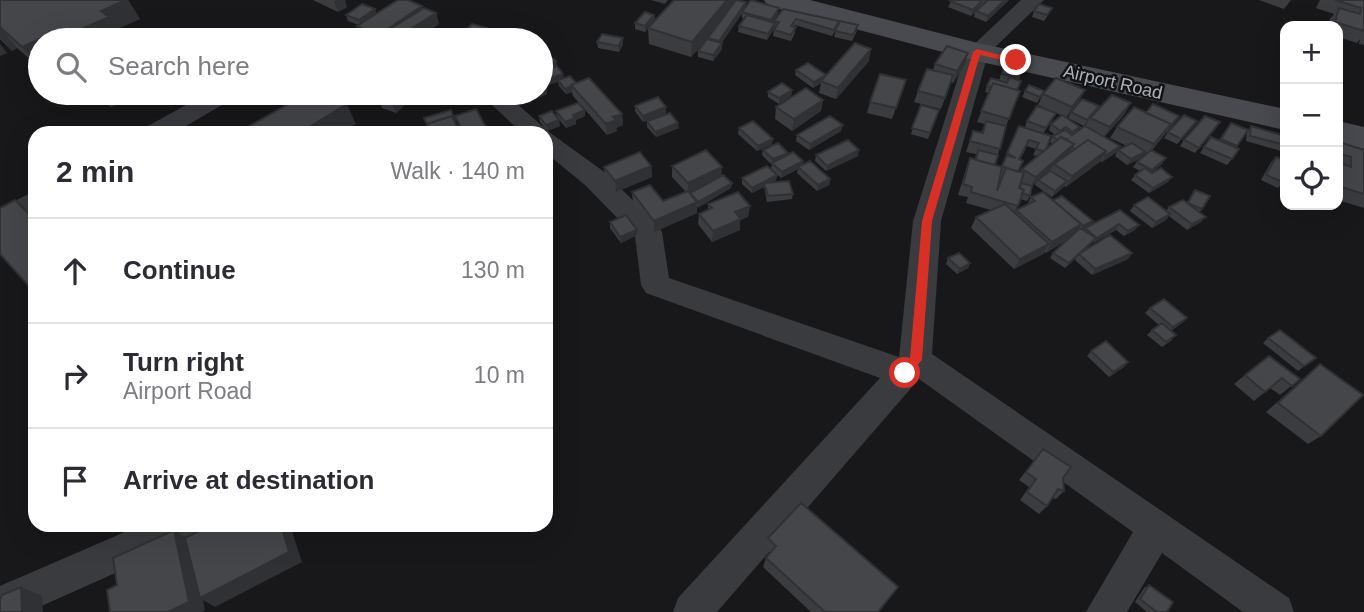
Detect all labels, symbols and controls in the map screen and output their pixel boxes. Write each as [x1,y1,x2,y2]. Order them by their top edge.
map controls [1280,21,1343,210]
button: + [1280,21,1343,84]
search box [28,28,553,105]
route end [1000,44,1031,75]
icon: search [52,48,90,86]
text: Search here [108,51,250,81]
street label: Airport Road [1062,61,1164,103]
button: − [1280,84,1343,147]
button: locate [1280,147,1343,210]
text: 2 min [56,155,134,188]
text: Walk · 140 m [390,158,525,184]
icon: ahead [56,252,94,290]
text: Continue [123,255,236,285]
text: 130 m [461,257,525,283]
text: Turn right [123,347,244,377]
icon: right [56,357,94,395]
route start [889,357,920,388]
text: 10 m [474,362,525,388]
text: Airport Road [123,378,252,404]
icon: arrive [56,462,94,500]
text: Arrive at destination [123,465,374,495]

